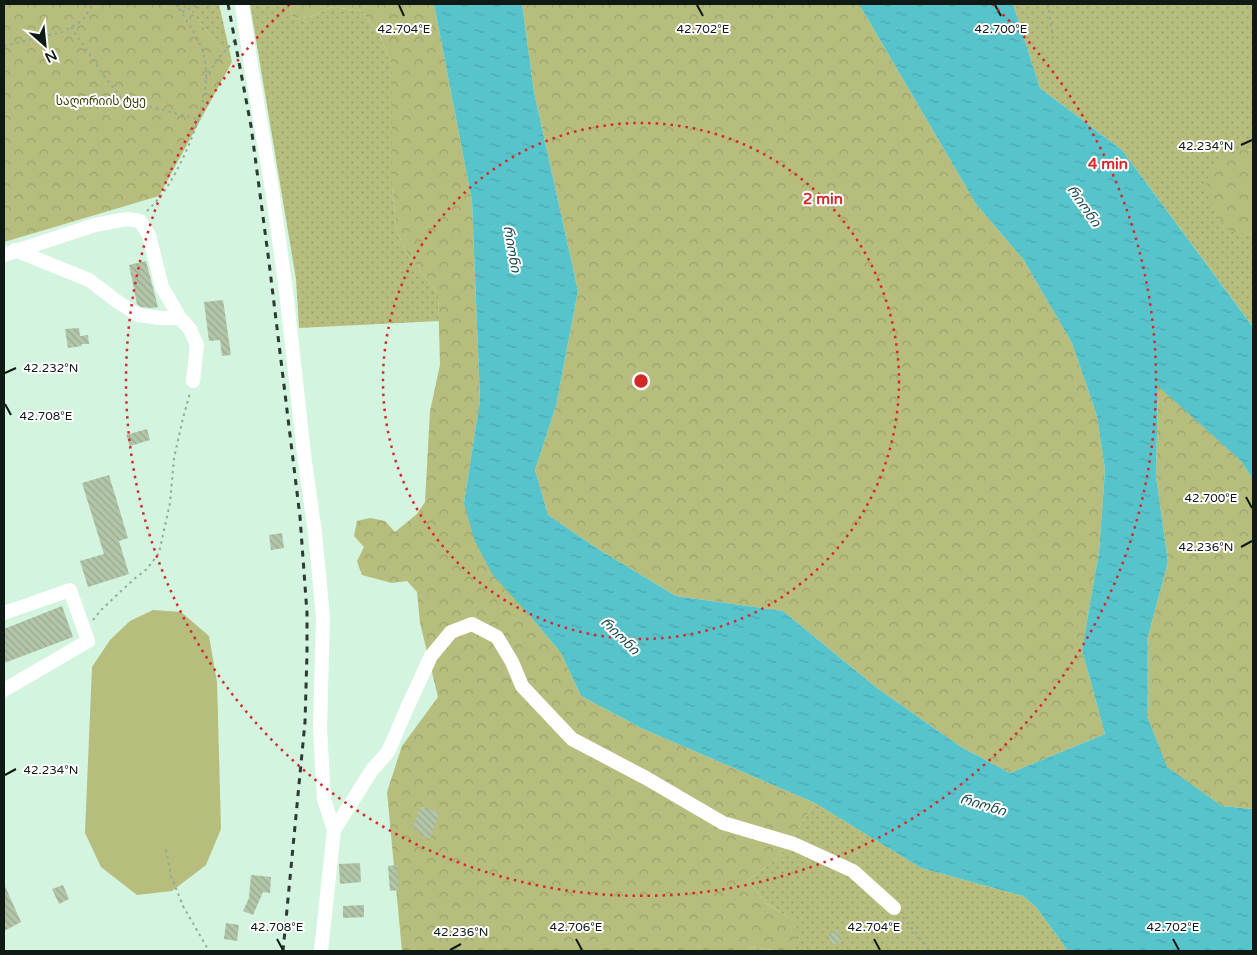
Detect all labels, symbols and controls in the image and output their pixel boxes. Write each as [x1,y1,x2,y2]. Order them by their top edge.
north arrow [20,20,70,70]
text: 42.704°E [378,22,431,36]
text: 42.702°E [677,22,730,36]
text: 42.700°E [975,22,1028,36]
text: N [42,46,60,66]
park label: საღორიის ტყე [56,94,146,109]
text: 42.234°N [1179,139,1233,153]
text: 4 min [1088,155,1128,173]
water label: რიონი [1064,182,1105,231]
text: 2 min [803,190,843,208]
water label: რიონი [500,224,525,275]
text: 42.232°N [24,361,78,375]
centre of rings [632,372,650,390]
text: 42.708°E [20,409,73,423]
text: 42.700°E [1185,491,1238,505]
text: 42.236°N [1179,540,1233,554]
water label: რიონი [597,614,644,659]
text: 42.234°N [24,763,78,777]
water label: რიონი [958,790,1009,820]
text: 42.708°E [251,920,304,934]
text: 42.706°E [550,920,603,934]
text: 42.704°E [848,920,901,934]
text: 42.702°E [1147,920,1200,934]
text: 42.236°N [434,925,488,939]

